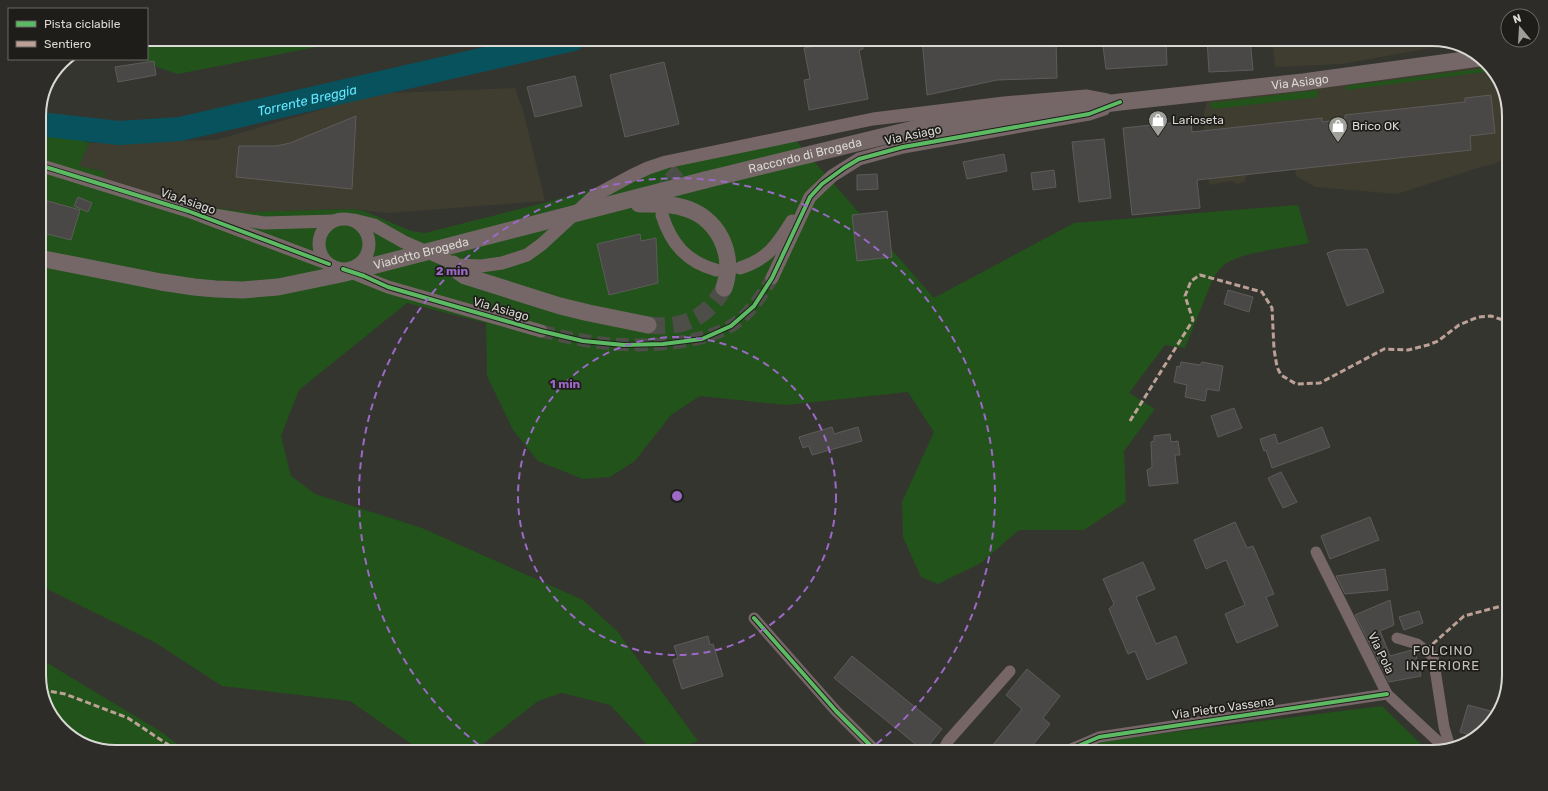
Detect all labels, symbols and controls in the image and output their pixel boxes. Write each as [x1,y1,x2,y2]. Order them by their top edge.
legend [8,8,148,60]
north arrow [1500,8,1540,48]
text: N [1511,12,1523,26]
text: Pista ciclabile [44,17,121,31]
text: Sentiero [44,37,91,51]
street label: Via Asiago [1271,72,1330,92]
water label: Torrente Breggia [256,82,359,119]
shop icon: Larioseta [1147,109,1169,137]
place label: Larioseta [1172,113,1224,127]
shop icon: Brico OK [1327,115,1349,143]
place label: Brico OK [1352,119,1400,133]
street label: Via Asiago [883,122,943,148]
street label: Raccordo di Brogeda [747,135,863,176]
street label: Via Asiago [158,185,218,217]
street label: Viadotto Brogeda [372,234,470,272]
text: 2 min [436,264,469,278]
street label: Via Asiago [471,294,531,324]
text: 1 min [550,377,581,391]
centre of rings [670,489,684,503]
street label: Via Pola [1365,630,1397,676]
district label: FOLCINO INFERIORE [1406,643,1480,673]
street label: Via Pietro Vassena [1171,694,1275,722]

